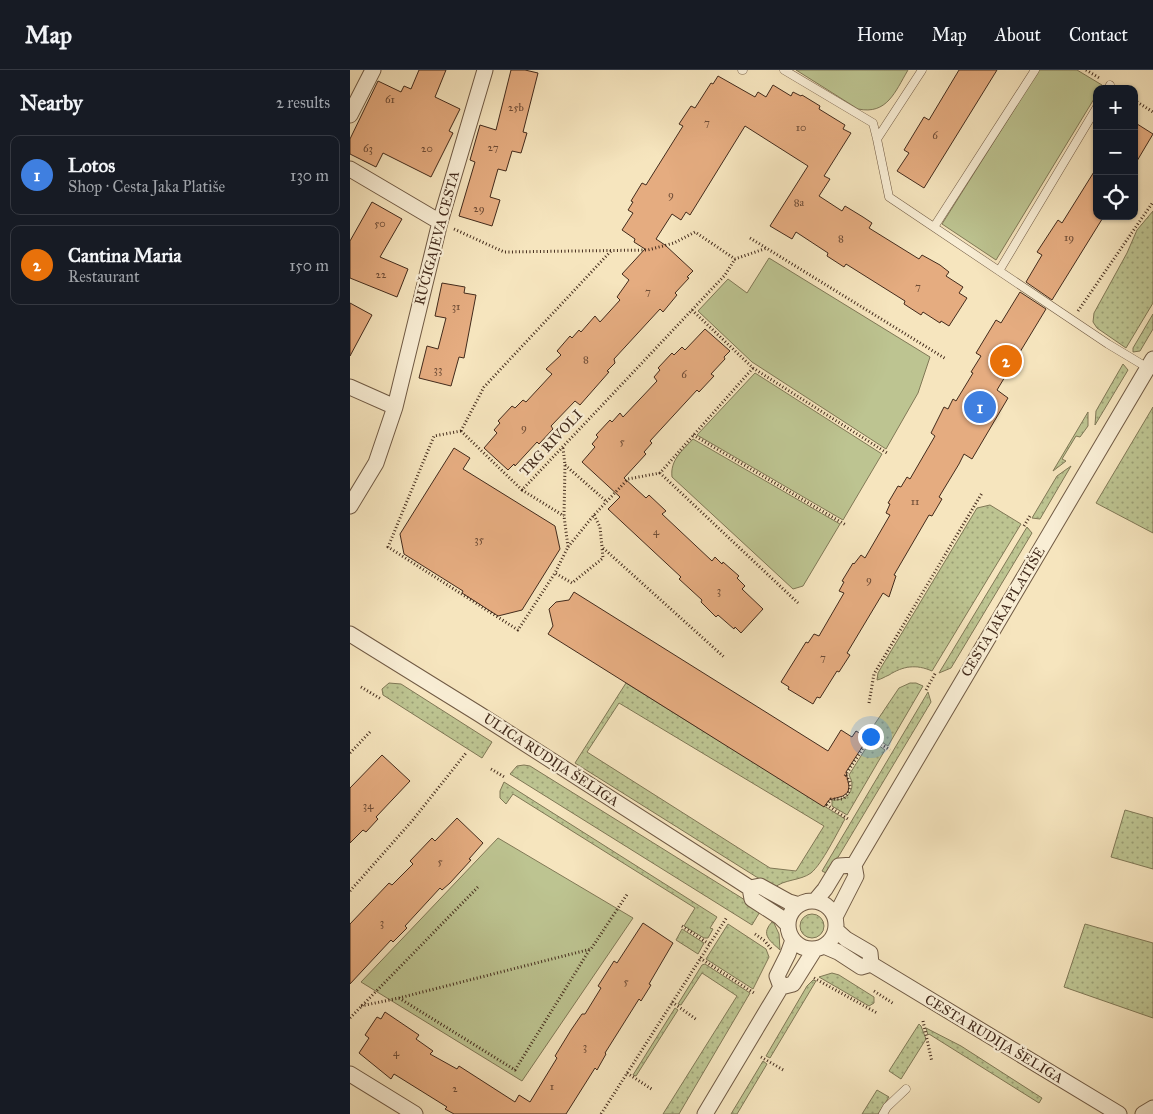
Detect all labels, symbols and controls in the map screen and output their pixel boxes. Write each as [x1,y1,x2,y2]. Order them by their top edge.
text: Map [25,20,72,50]
text: Home [857,24,904,46]
text: Map [932,24,967,46]
text: About [995,24,1041,46]
text: Contact [1069,24,1128,46]
map controls [1093,85,1138,220]
button: + [1093,85,1138,130]
text: Nearby [20,90,83,116]
text: 2 results [276,93,330,112]
house number: 61 [385,93,395,106]
house number: 25b [508,101,524,114]
house number: 7 [704,116,710,129]
house number: 10 [796,121,806,134]
house number: 6 [932,129,938,142]
button: − [1093,130,1138,175]
house number: 27 [488,141,499,154]
house number: 63 [363,142,373,155]
house number: 20 [421,142,433,155]
text: Lotos [68,154,115,177]
text: 1 [34,166,40,185]
text: 130 m [290,166,329,185]
street label: RUČIGAJEVA CESTA [409,168,464,307]
button: locate [1093,175,1138,220]
text: Shop · Cesta Jaka Platiše [68,177,225,196]
house number: 9 [668,188,674,201]
house number: 8a [794,196,805,209]
house number: 29 [473,202,485,215]
house number: 50 [374,217,386,230]
house number: 19 [1064,231,1074,244]
house number: 8 [838,232,844,245]
text: Cantina Maria [68,244,182,267]
text: 2 [33,256,41,275]
text: 150 m [289,256,329,275]
text: Restaurant [68,267,140,286]
house number: 22 [376,268,387,281]
house number: 7 [915,280,921,293]
house number: 7 [645,285,651,298]
house number: 31 [452,300,460,313]
pin: 2 [990,342,1022,380]
house number: 8 [583,353,589,366]
house number: 33 [434,363,442,376]
house number: 6 [681,368,687,381]
pin: 1 [964,388,996,426]
street label: TRG RIVOLI [516,406,586,480]
house number: 9 [521,421,527,434]
house number: 5 [619,435,625,448]
house number: 11 [911,495,919,508]
house number: 4 [653,525,660,538]
house number: 35 [474,533,484,546]
street label: CESTA JAKA PLATIŠE [956,543,1049,680]
house number: 9 [866,573,872,586]
house number: 3 [717,584,721,597]
house number: 7 [820,651,826,664]
street label: ULICA RUDIJA ŠELIGA [479,708,624,811]
your location [858,724,884,750]
house number: 34 [363,799,374,812]
house number: 5 [437,855,443,868]
house number: 3 [380,916,384,929]
house number: 5 [623,975,629,988]
street label: CESTA RUDIJA ŠELIGA [921,989,1068,1088]
house number: 3 [583,1040,587,1053]
house number: 4 [393,1046,400,1059]
house number: 1 [550,1080,554,1093]
house number: 2 [452,1082,458,1095]

